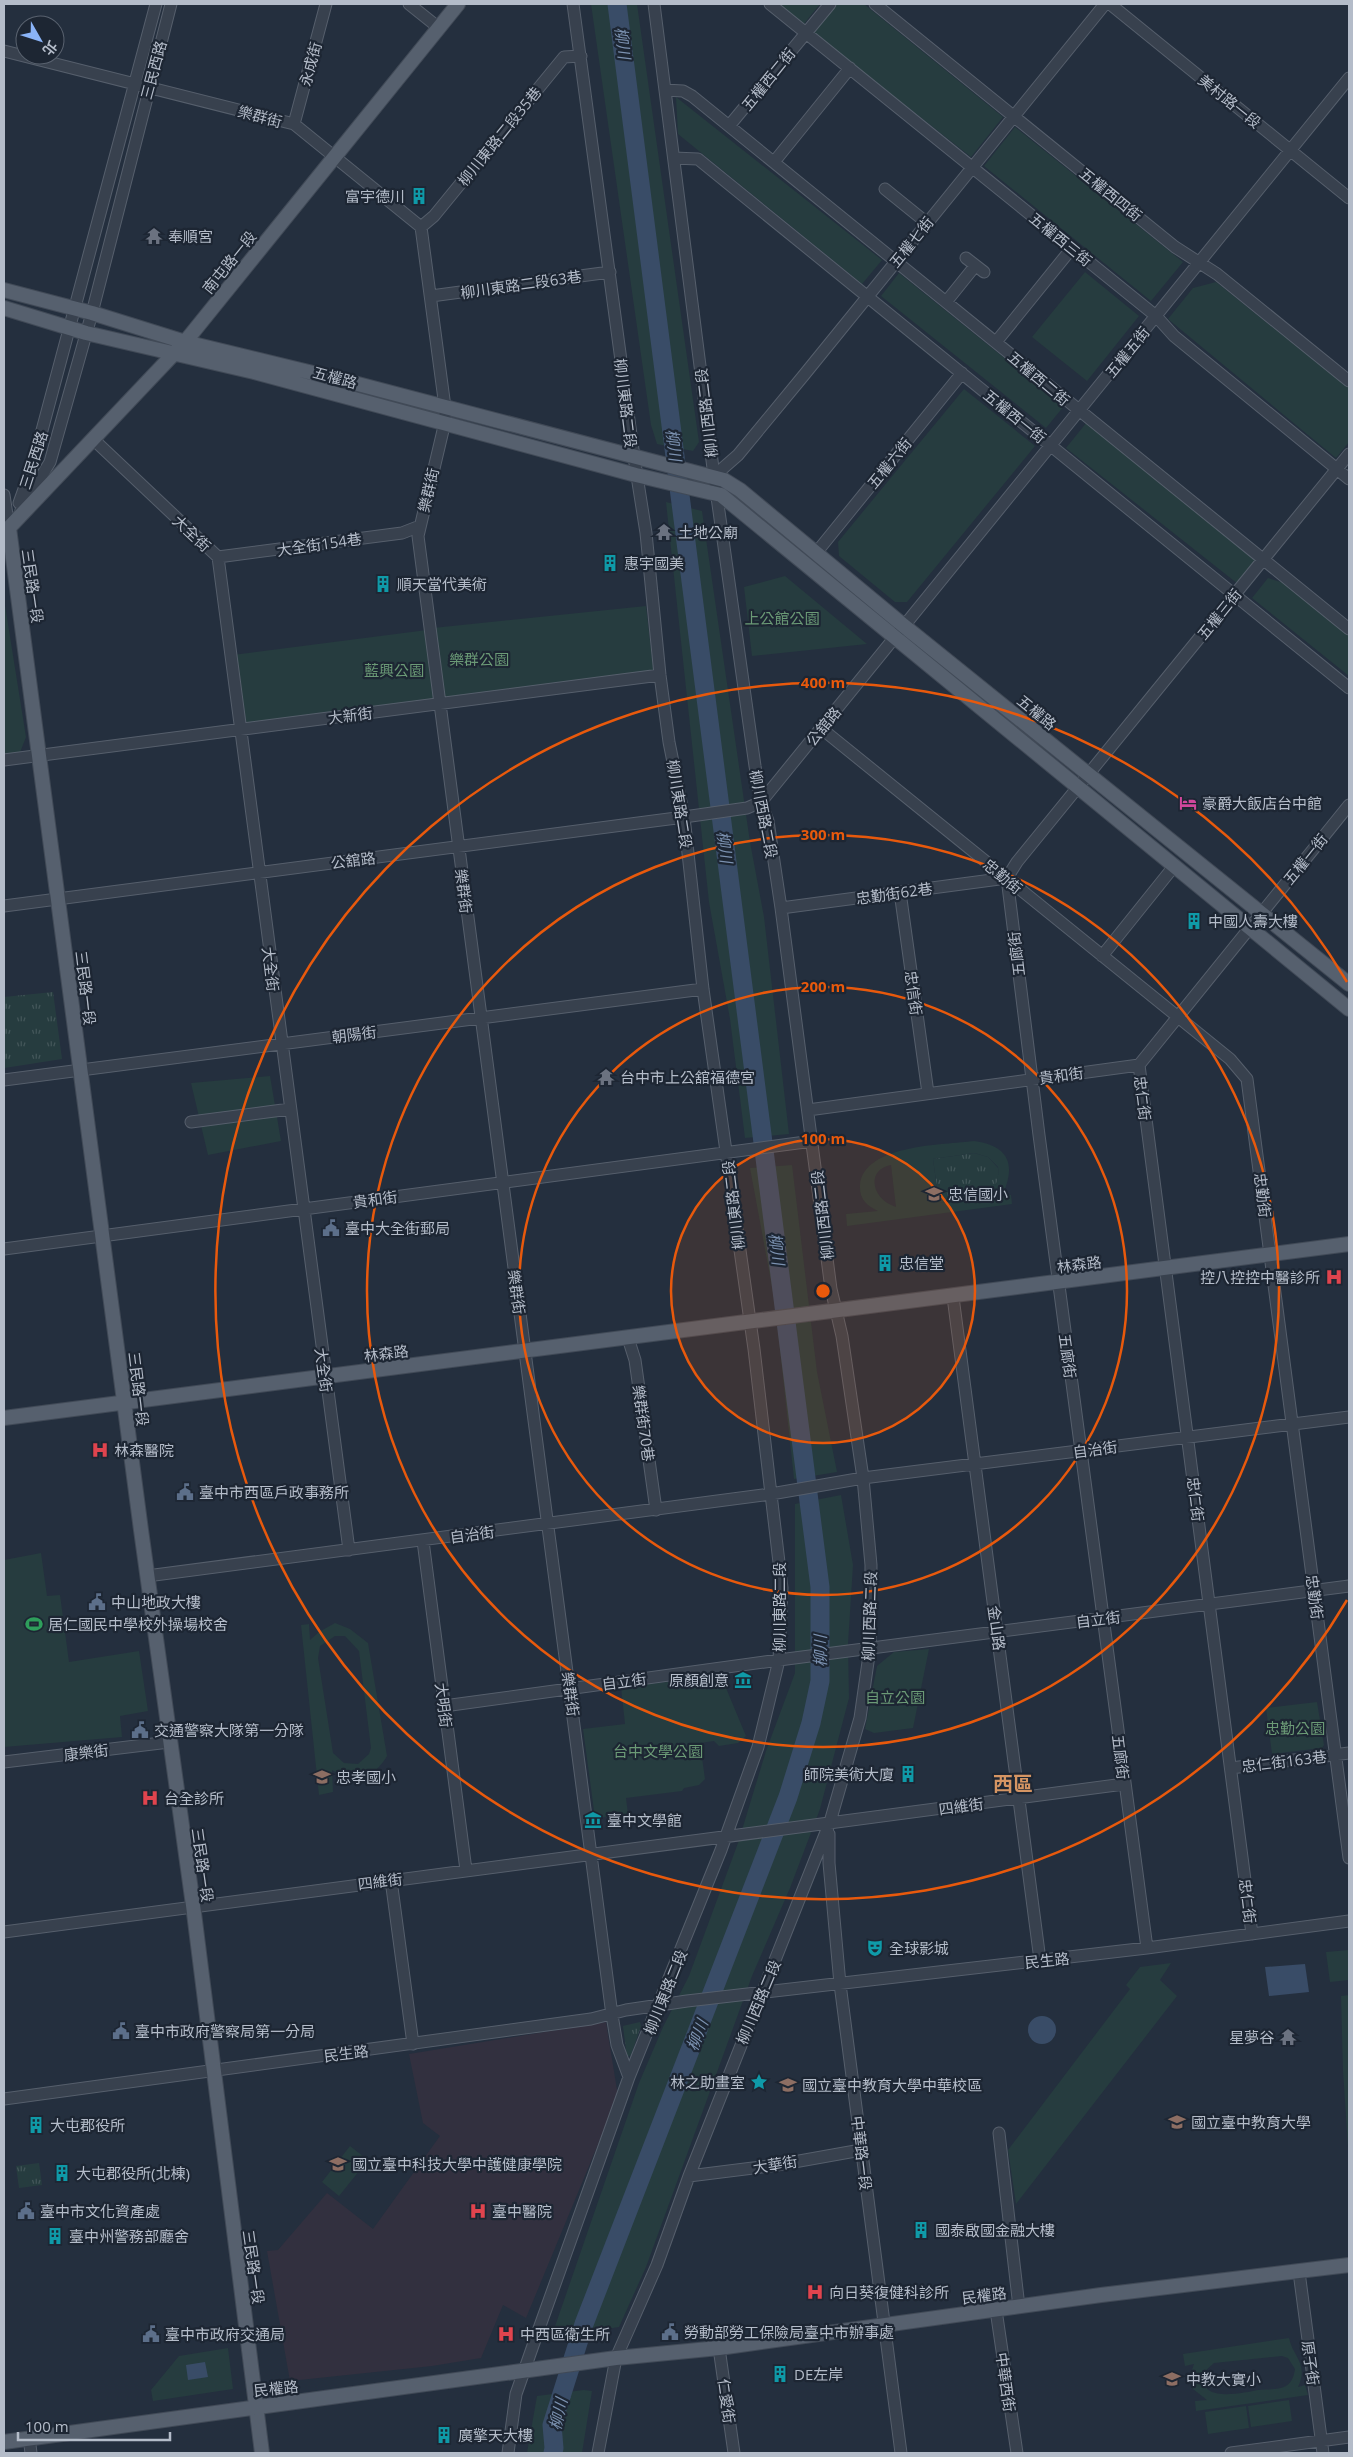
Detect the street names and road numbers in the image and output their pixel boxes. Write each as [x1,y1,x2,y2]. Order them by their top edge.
street label: 三民西路 [136,38,170,102]
street label: 永成街 [295,40,325,88]
street label: 五權西二街 [737,44,799,114]
street label: 美村路一段 [1195,70,1265,132]
street label: 柳川東路二段35巷 [453,82,545,190]
street label: 樂群街 [236,101,284,131]
street label: 五權西四街 [1076,163,1146,225]
street label: 五權西三街 [1026,208,1096,270]
street label: 五權七街 [884,212,938,272]
street label: 南屯路一段 [198,227,260,297]
street label: 柳川東路二段63巷 [459,266,583,302]
street label: 五權五街 [1100,322,1154,382]
street label: 五權西二街 [1004,346,1074,410]
street label: 柳川東路二段 [611,357,641,449]
street label: 五權路 [311,362,359,392]
street label: 柳川西路二段 [691,367,721,459]
street label: 五權西一街 [980,385,1050,447]
street label: 三民西路 [14,428,52,492]
street label: 五權六街 [862,433,916,493]
street label: 樂群街 [413,466,443,514]
street label: 大全街 [169,510,215,556]
street label: 大全街154巷 [275,528,363,560]
street label: 三民路一段 [18,547,48,625]
street label: 五權三街 [1192,584,1246,644]
street label: 五權路 [1013,690,1061,734]
street label: 大新街 [326,702,374,728]
street label: 公舘路 [801,702,845,750]
street label: 柳川東路二段 [663,758,697,850]
street label: 柳川西路二段 [746,768,782,860]
street label: 五權一街 [1278,829,1332,889]
street label: 公舘路 [329,847,377,873]
street label: 忠勤街 [979,854,1027,898]
street label: 樂群街 [451,867,477,915]
street label: 忠勤街62巷 [854,878,934,908]
street label: 五廊街 [1003,930,1029,978]
street label: 大全街 [258,945,284,993]
street label: 三民路一段 [72,950,100,1026]
street label: 忠信街 [901,969,927,1017]
street label: 朝陽街 [330,1021,378,1047]
street label: 貴和街 [1037,1062,1085,1088]
street label: 忠仁街 [1130,1074,1156,1122]
street label: 柳川東路二段 [718,1159,748,1251]
street label: 柳川西路二段 [807,1169,837,1261]
street label: 忠勤街 [1250,1171,1276,1219]
street label: 貴和街 [351,1186,399,1212]
street label: 林森路 [1055,1251,1103,1277]
street label: 樂群街 [504,1268,530,1316]
street label: 五廊街 [1055,1332,1081,1380]
street label: 林森路 [362,1340,410,1366]
street label: 大全街 [311,1346,337,1394]
street label: 三民路一段 [125,1351,153,1427]
street label: 樂群街70巷 [629,1383,659,1463]
street label: 自治街 [1071,1436,1119,1462]
street label: 忠仁街 [1183,1475,1209,1523]
street label: 自治街 [448,1521,496,1547]
street label: 柳川東路二段 [769,1562,789,1652]
street label: 柳川西路二段 [857,1571,881,1661]
street label: 忠勤街 [1302,1573,1328,1621]
street label: 金山路 [984,1604,1010,1652]
street label: 自立街 [1074,1606,1122,1632]
street label: 自立街 [600,1668,648,1694]
street label: 樂群街 [558,1670,584,1718]
street label: 大明街 [431,1681,457,1729]
street label: 五廊街 [1108,1733,1134,1781]
street label: 康樂街 [62,1739,110,1765]
street label: 忠仁街163巷 [1240,1746,1328,1776]
street label: 四維街 [937,1793,985,1819]
street label: 三民路一段 [188,1826,218,1904]
street label: 四維街 [356,1868,404,1894]
street label: 忠仁街 [1235,1877,1261,1925]
street label: 柳川東路二段 [639,1947,691,2037]
street label: 民生路 [1024,1948,1070,1972]
street label: 柳川西路二段 [731,1957,785,2047]
street label: 民生路 [322,2040,370,2066]
street label: 中華路一段 [848,2115,876,2191]
street label: 大華街 [751,2151,799,2177]
street label: 三民路一段 [239,2228,269,2306]
street label: 民權路 [960,2282,1008,2308]
street label: 原子街 [1298,2339,1324,2387]
street label: 中華西街 [992,2351,1020,2413]
street label: 民權路 [253,2376,299,2400]
street label: 仁愛街 [714,2377,740,2425]

